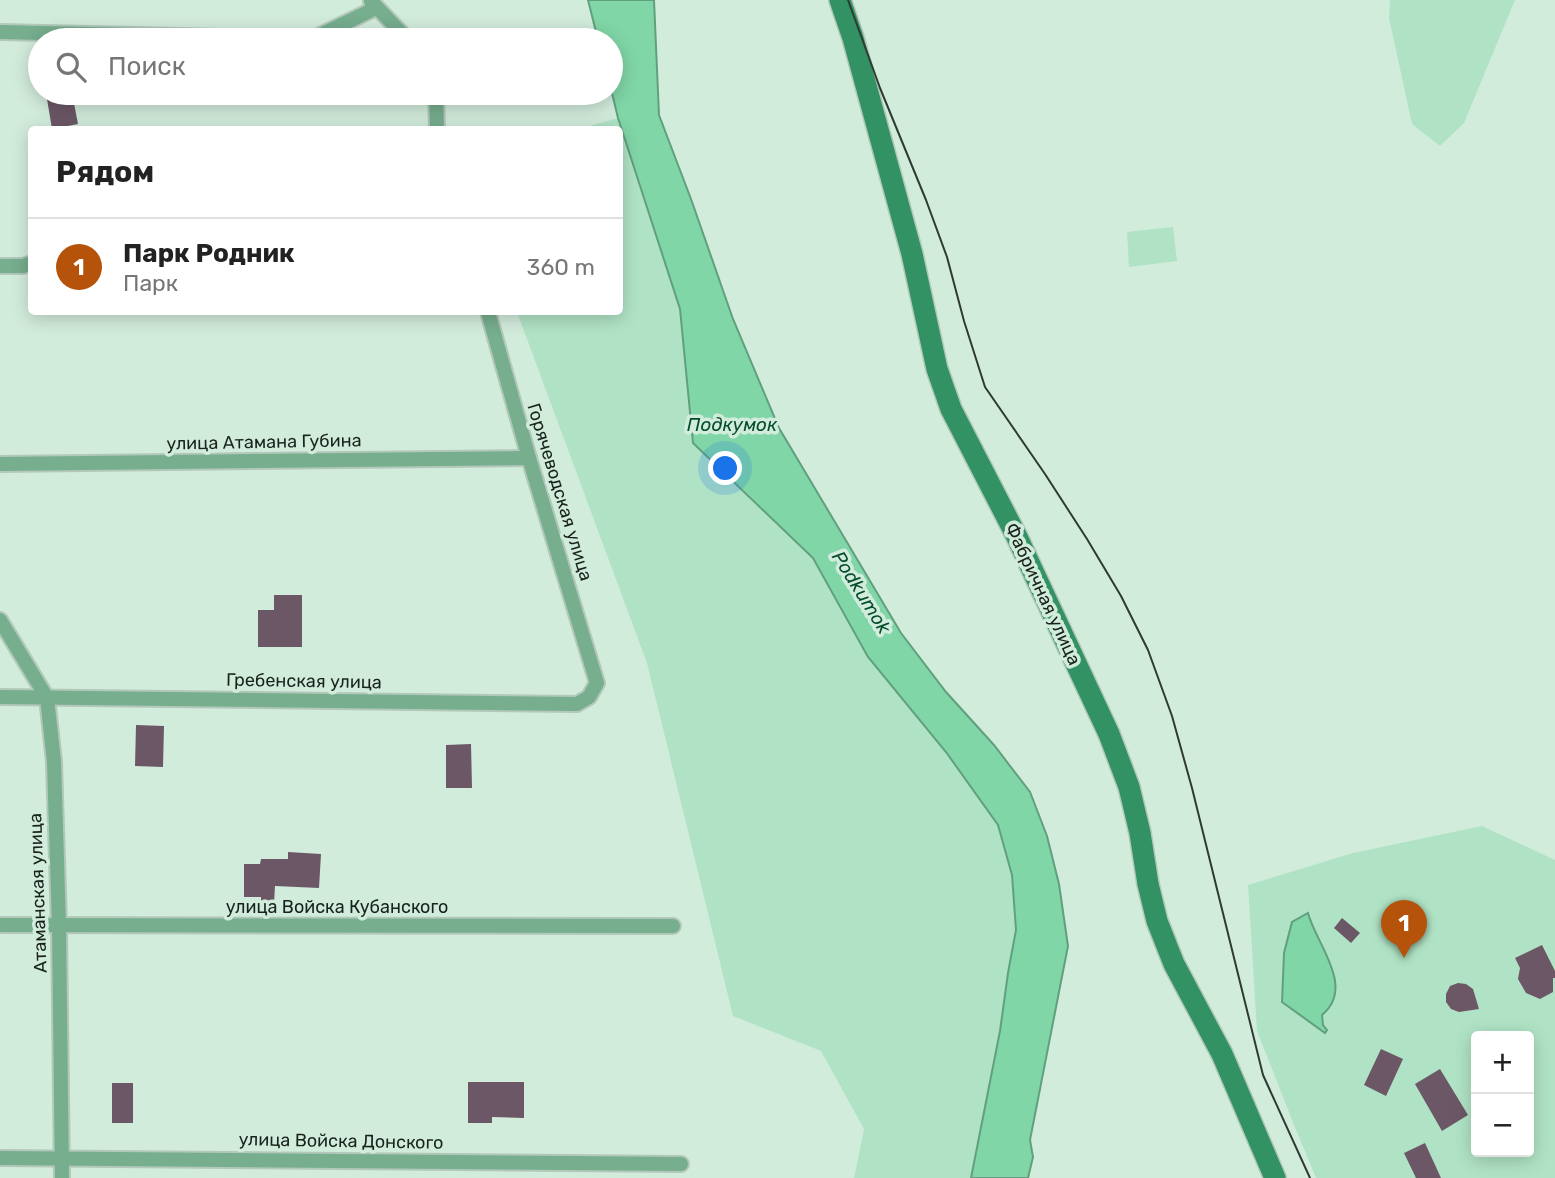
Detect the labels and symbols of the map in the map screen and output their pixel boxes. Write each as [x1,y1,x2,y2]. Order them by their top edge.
street label: Горячеводская улица [522,400,598,584]
water label: Подкумок [687,413,778,436]
street label: улица Атамана Губина [166,429,362,455]
your location [708,451,742,485]
street label: Фабричная улица [1000,519,1086,669]
water label: Podkumok [827,547,896,638]
street label: Гребенская улица [226,669,382,693]
street label: Атаманская улица [24,813,52,973]
street label: улица Войска Кубанского [226,896,448,918]
pin: 1 [1381,900,1427,958]
street label: улица Войска Донского [238,1128,444,1154]

